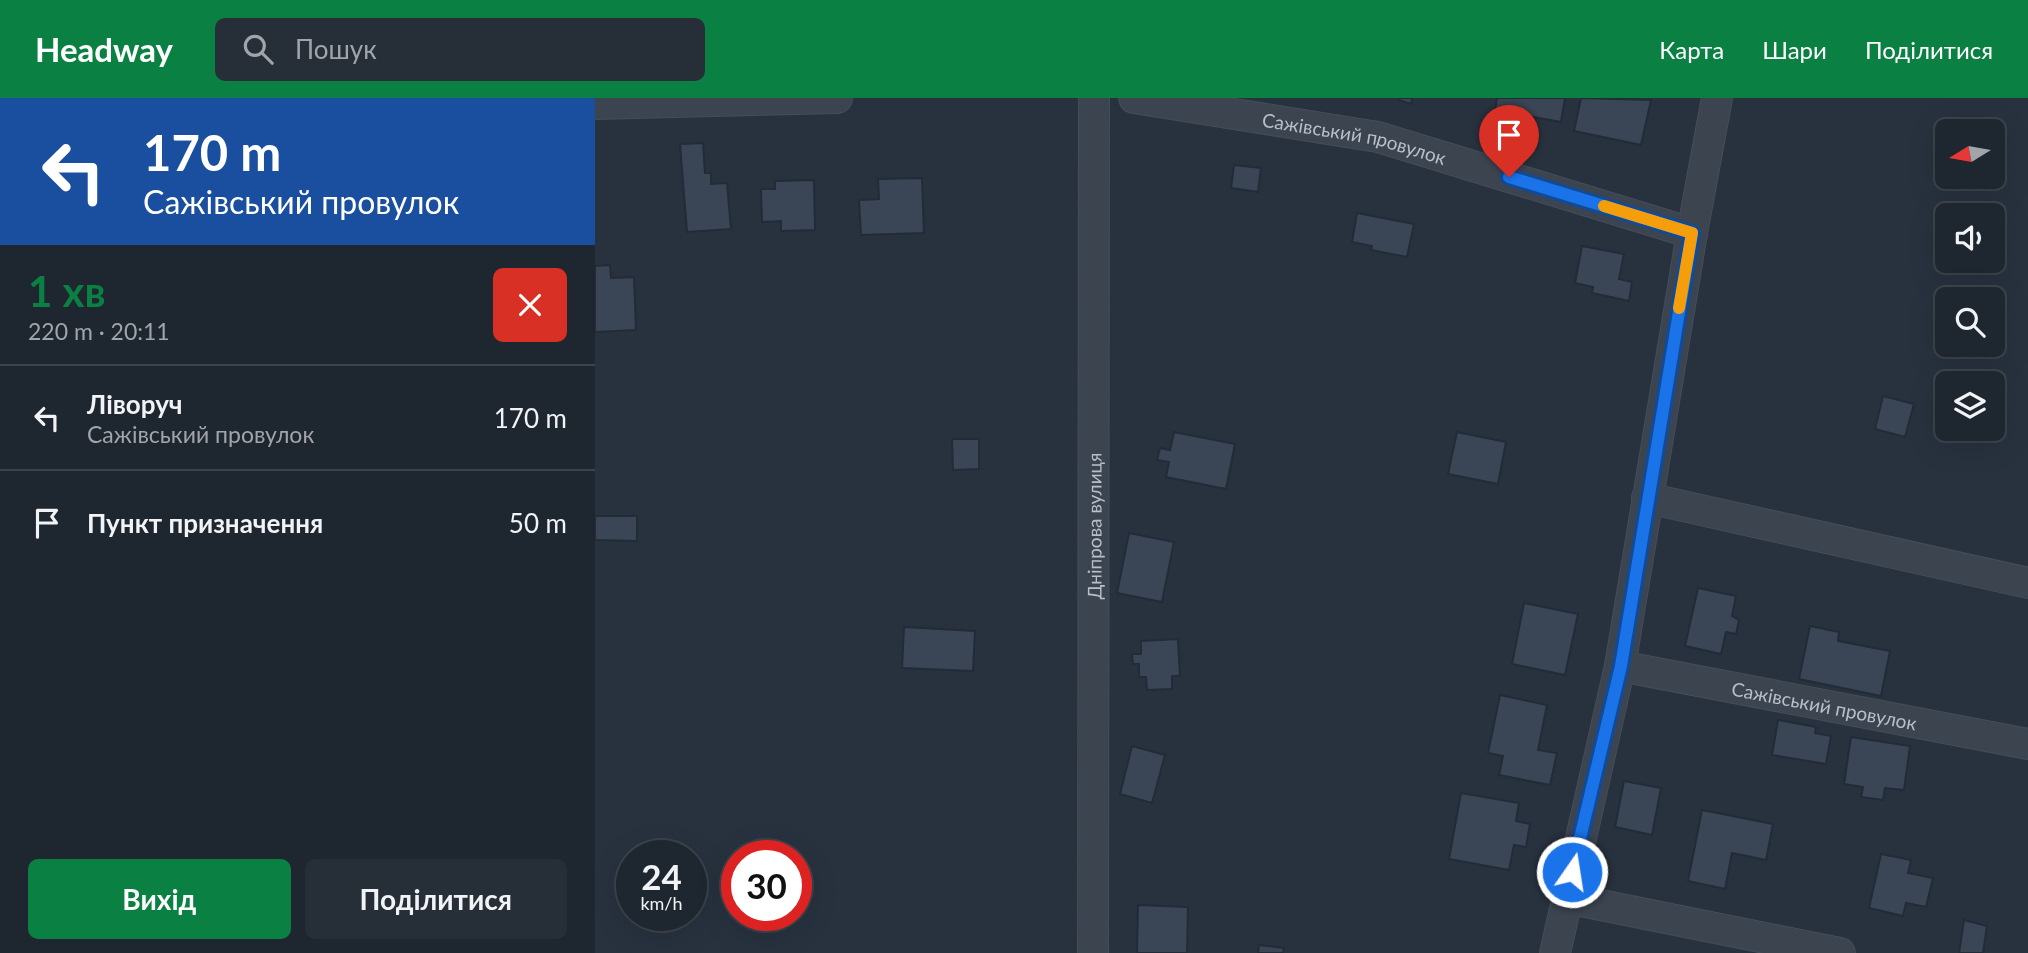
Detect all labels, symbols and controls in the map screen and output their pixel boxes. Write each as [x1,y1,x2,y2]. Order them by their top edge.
search box [215,18,705,81]
text: Headway [35,29,173,69]
icon: search [239,30,277,68]
text: Пошук [295,33,377,65]
text: Карта [1659,35,1724,64]
text: Шари [1762,35,1827,64]
text: Поділитися [1865,35,1993,64]
pin [1479,105,1539,177]
street label: Сажівський провулок [1261,107,1449,169]
icon: arrive [1490,116,1528,154]
north arrow [1935,119,2005,189]
map controls [1935,119,2005,441]
text: 170 m [143,123,281,181]
icon: left [28,126,119,217]
text: Сажівський провулок [143,182,459,221]
button: sound [1935,203,2005,273]
text: 1 хв [28,266,106,316]
button: close [493,268,567,342]
button: search [1935,287,2005,357]
text: 220 m · 20:11 [28,317,170,345]
button: layers [1935,371,2005,441]
text: Ліворуч [87,388,183,420]
icon: left [28,399,66,437]
text: 170 m [494,402,567,434]
text: Сажівський провулок [87,420,314,448]
street label: Дніпрова вулиця [1082,453,1105,599]
icon: arrive [28,504,66,542]
text: Пункт призначення [87,507,323,539]
text: 50 m [509,507,567,539]
street label: Сажівський провулок [1730,676,1919,734]
position arrow [1535,835,1609,909]
speed limit sign: 30 [721,840,812,931]
text: 24 [641,855,682,897]
button: Вихід [28,859,291,939]
button: Поділитися [305,859,567,939]
text: km/h [640,892,683,914]

